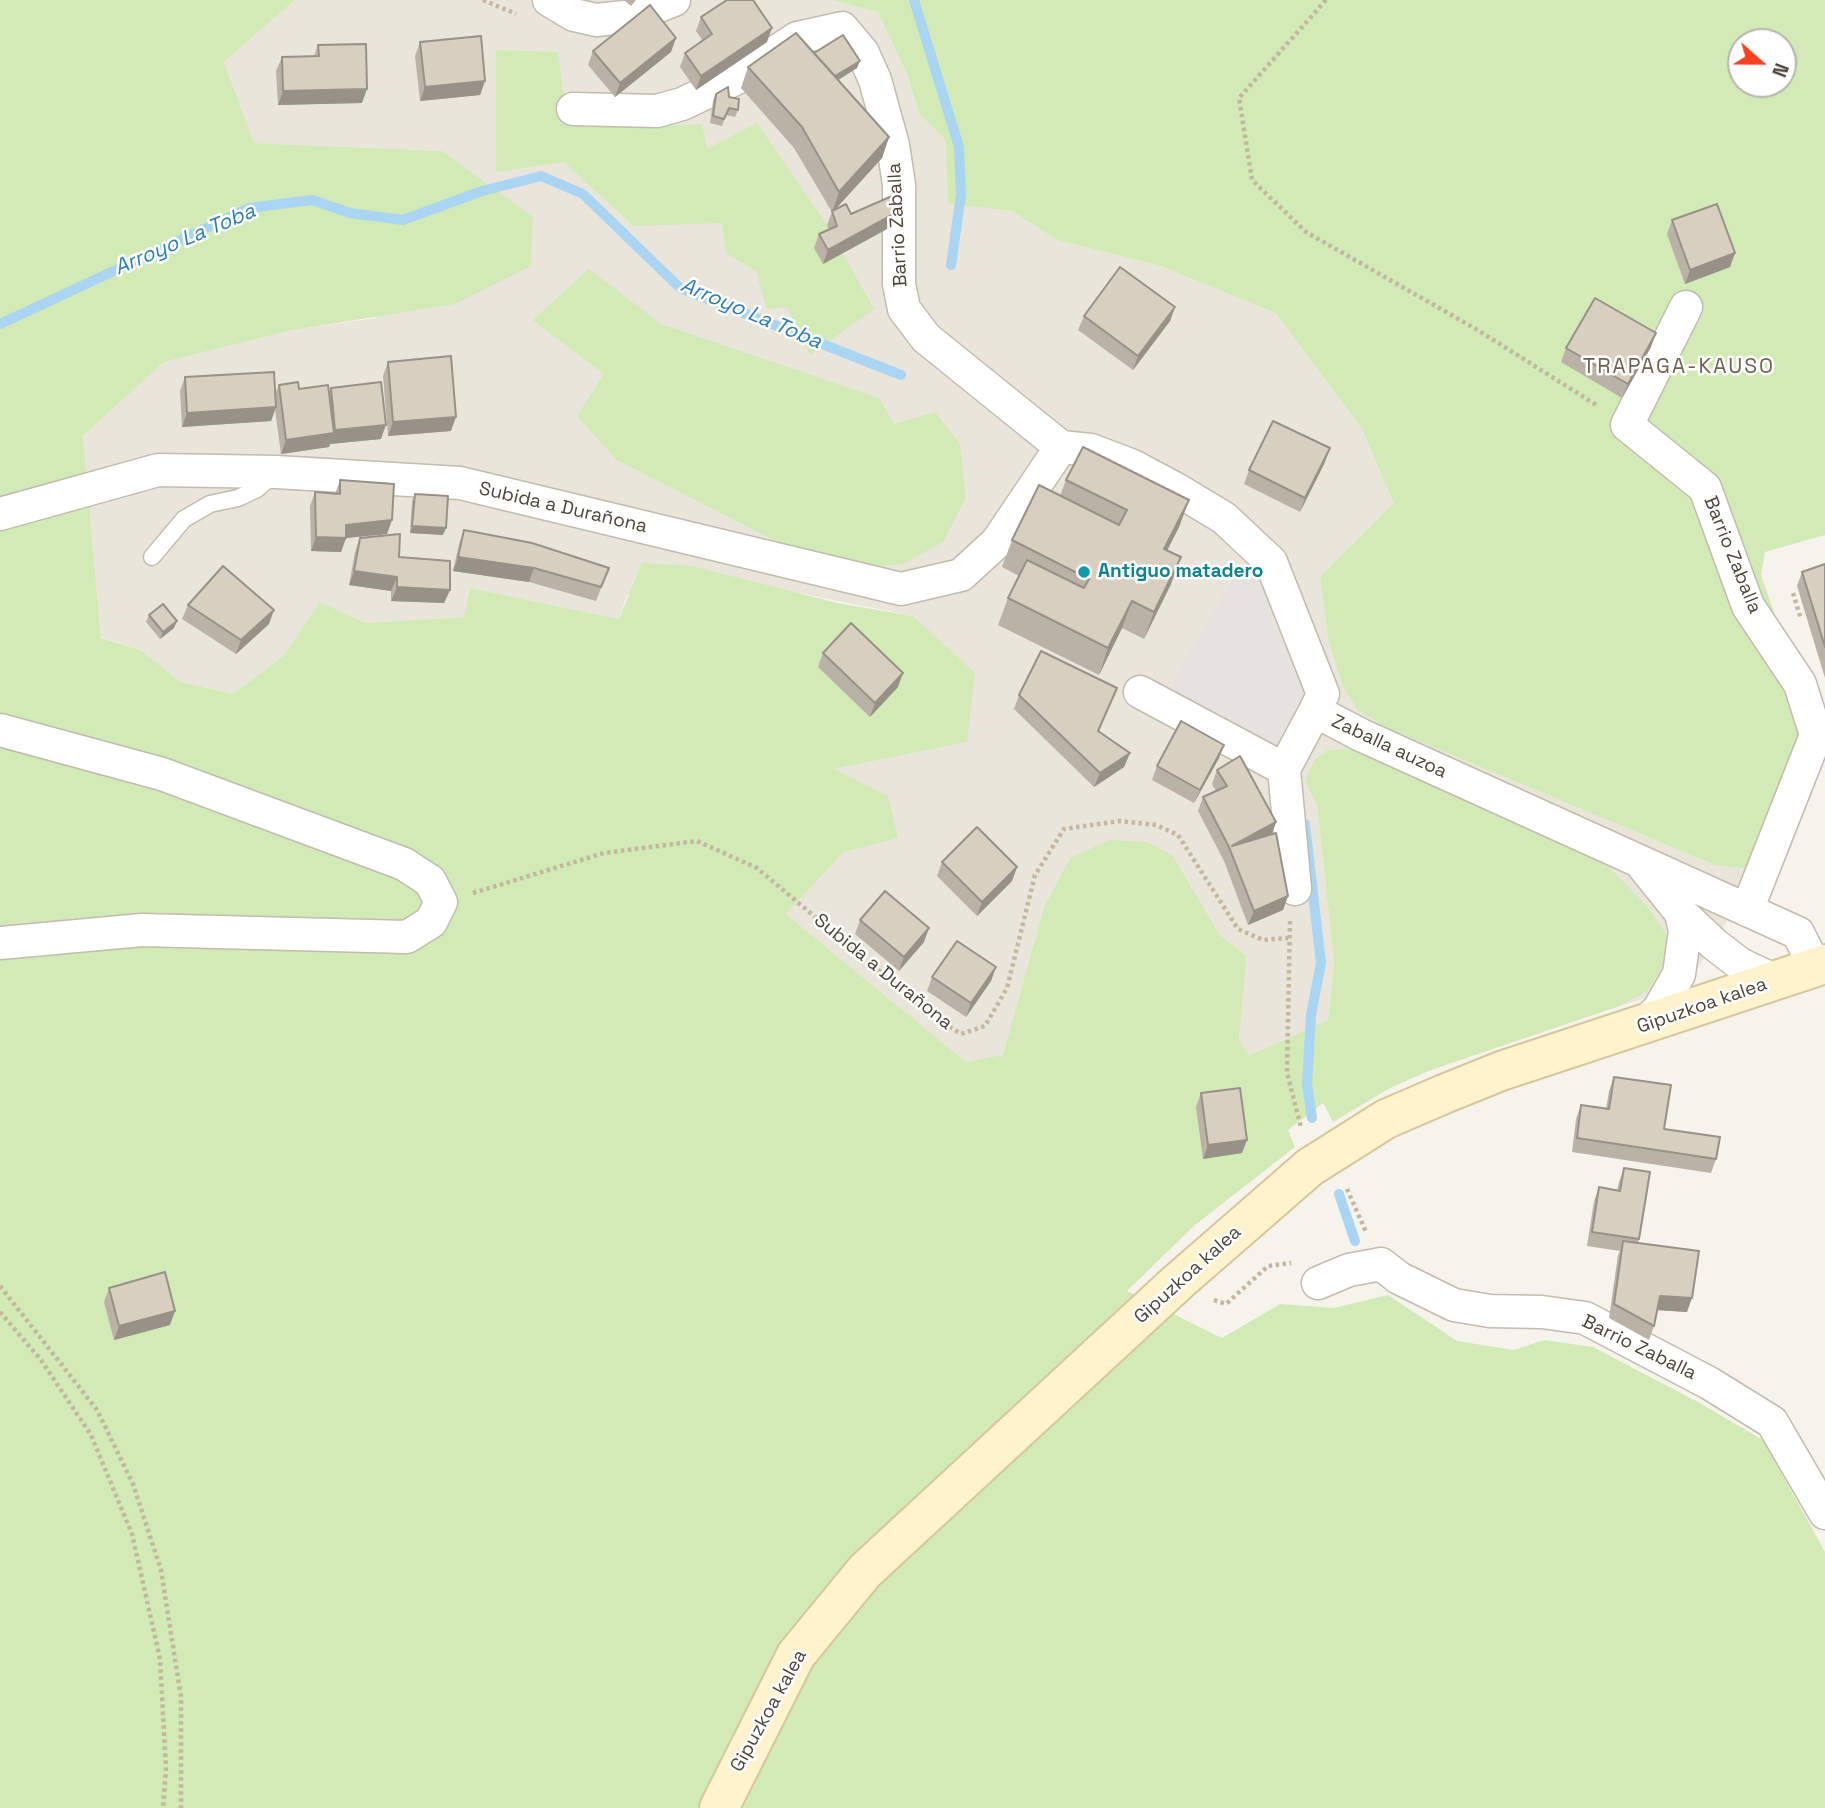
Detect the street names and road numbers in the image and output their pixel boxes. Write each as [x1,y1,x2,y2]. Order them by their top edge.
street label: Barrio Zaballa [883,162,913,288]
street label: Subida a Durañona [477,478,649,538]
street label: Barrio Zaballa [1698,493,1766,617]
street label: Zaballa auzoa [1328,710,1450,784]
street label: Subida a Durañona [809,909,957,1035]
street label: Gipuzkoa kalea [1634,973,1770,1039]
street label: Gipuzkoa kalea [1130,1221,1246,1329]
street label: Barrio Zaballa [1578,1310,1700,1386]
street label: Gipuzkoa kalea [726,1646,812,1776]

